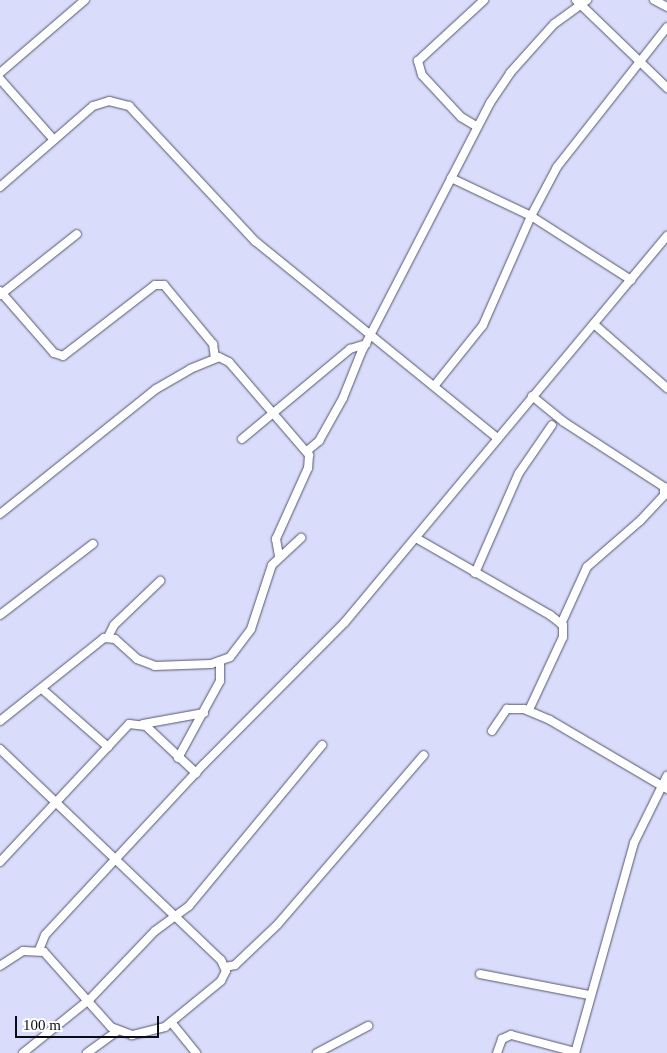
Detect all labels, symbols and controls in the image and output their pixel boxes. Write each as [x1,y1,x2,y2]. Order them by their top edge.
scale bar [18,1006,161,1038]
text: 100 m [23,1017,61,1033]

